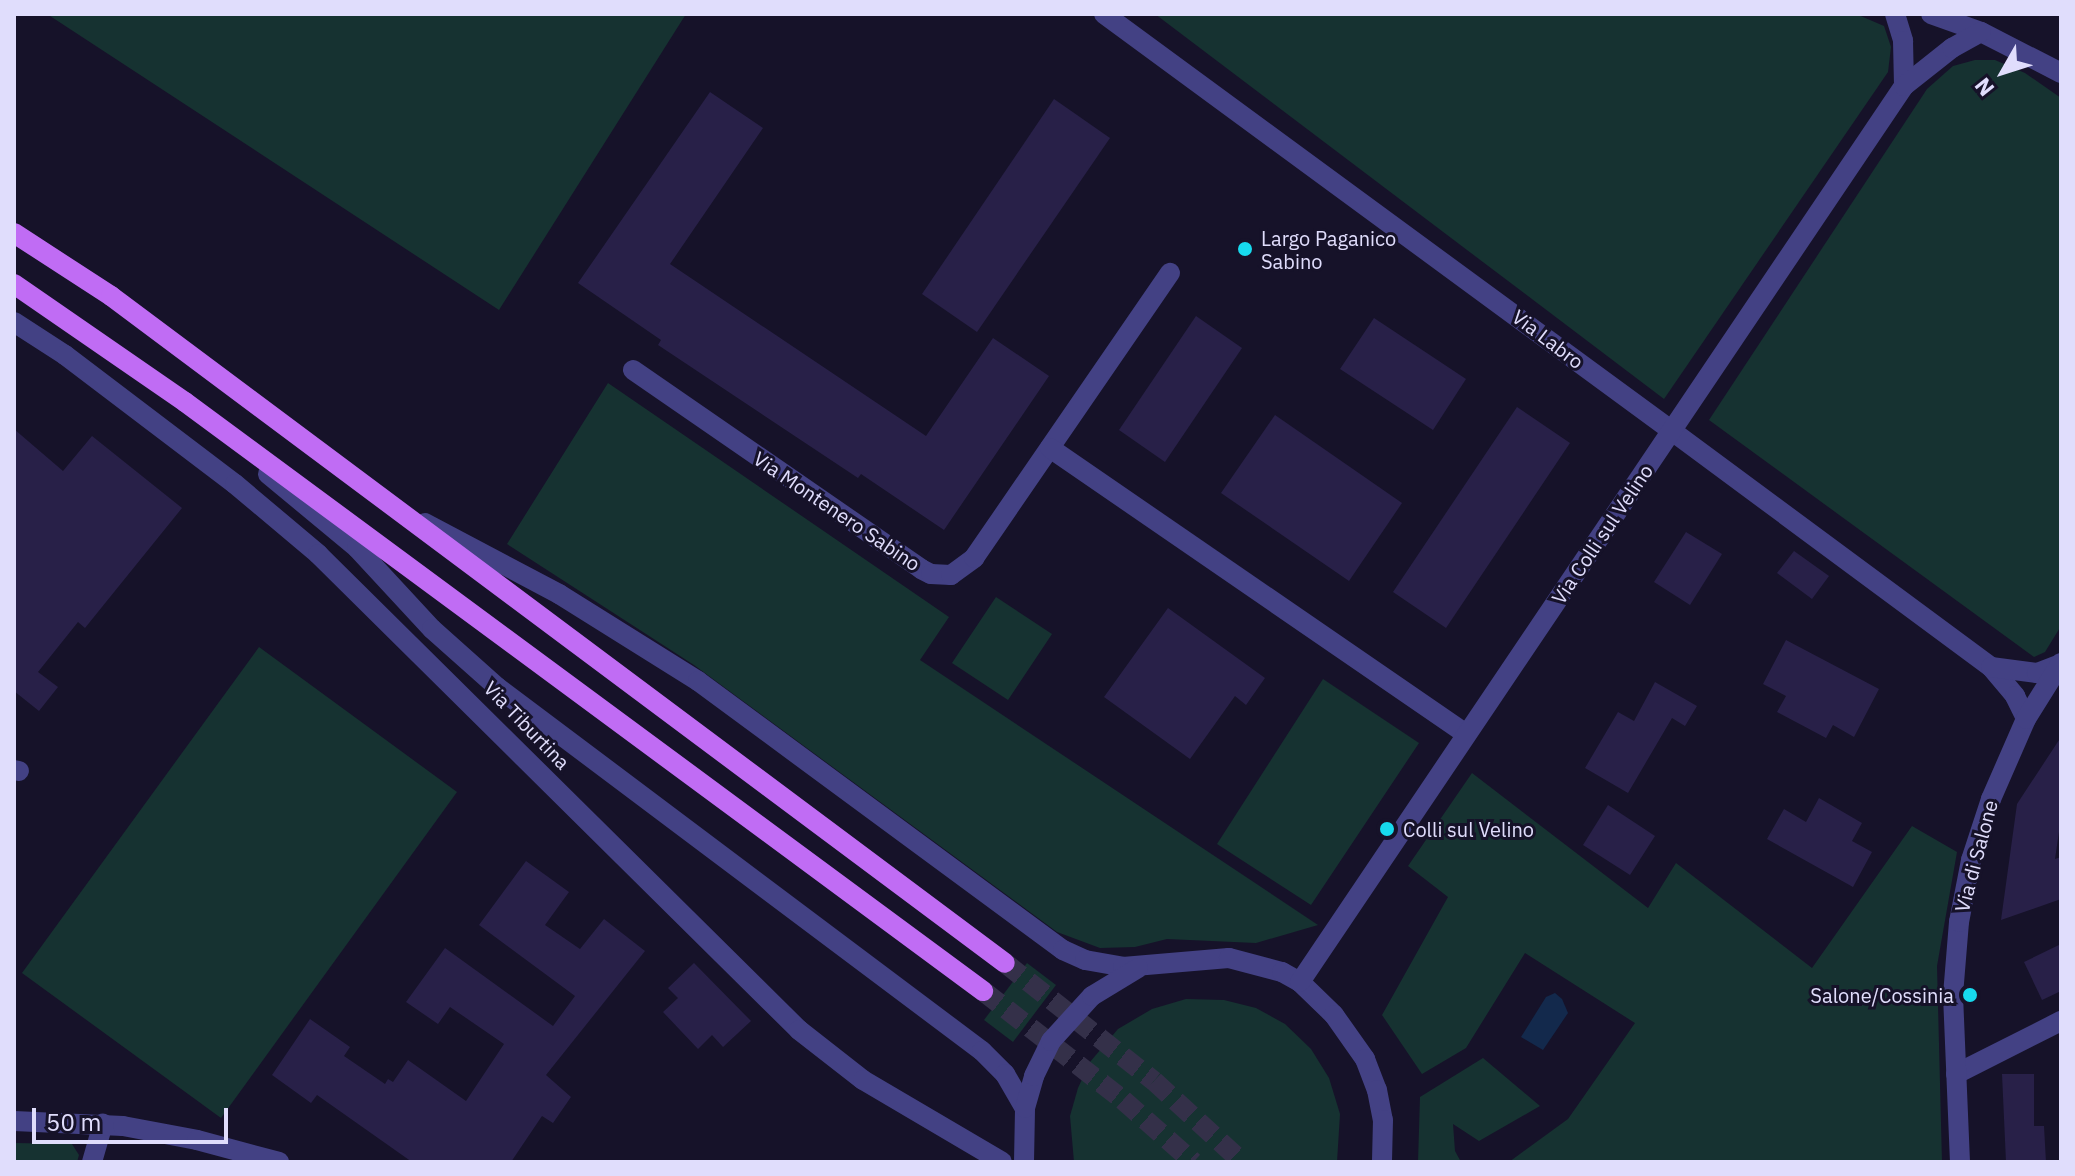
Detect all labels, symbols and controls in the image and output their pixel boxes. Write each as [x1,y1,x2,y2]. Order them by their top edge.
north arrow [1963,32,2043,112]
text: N [1968,72,2000,103]
place label: Largo Paganico Sabino [1261,226,1396,273]
marker: Largo Paganico Sabino [1236,240,1254,258]
street label: Via Labro [1508,304,1588,374]
street label: Via Montenero Sabino [749,446,925,576]
street label: Via Colli sul Velino [1546,460,1658,608]
street label: Via Tiburtina [479,676,575,774]
street label: Via di Salone [1950,797,2002,915]
place label: Colli sul Velino [1403,817,1534,841]
marker: Colli sul Velino [1378,820,1396,838]
place label: Salone/Cossinia [1810,983,1954,1007]
marker: Salone/Cossinia [1961,986,1979,1004]
scale bar [36,1092,232,1142]
text: 50 m [46,1106,101,1138]

